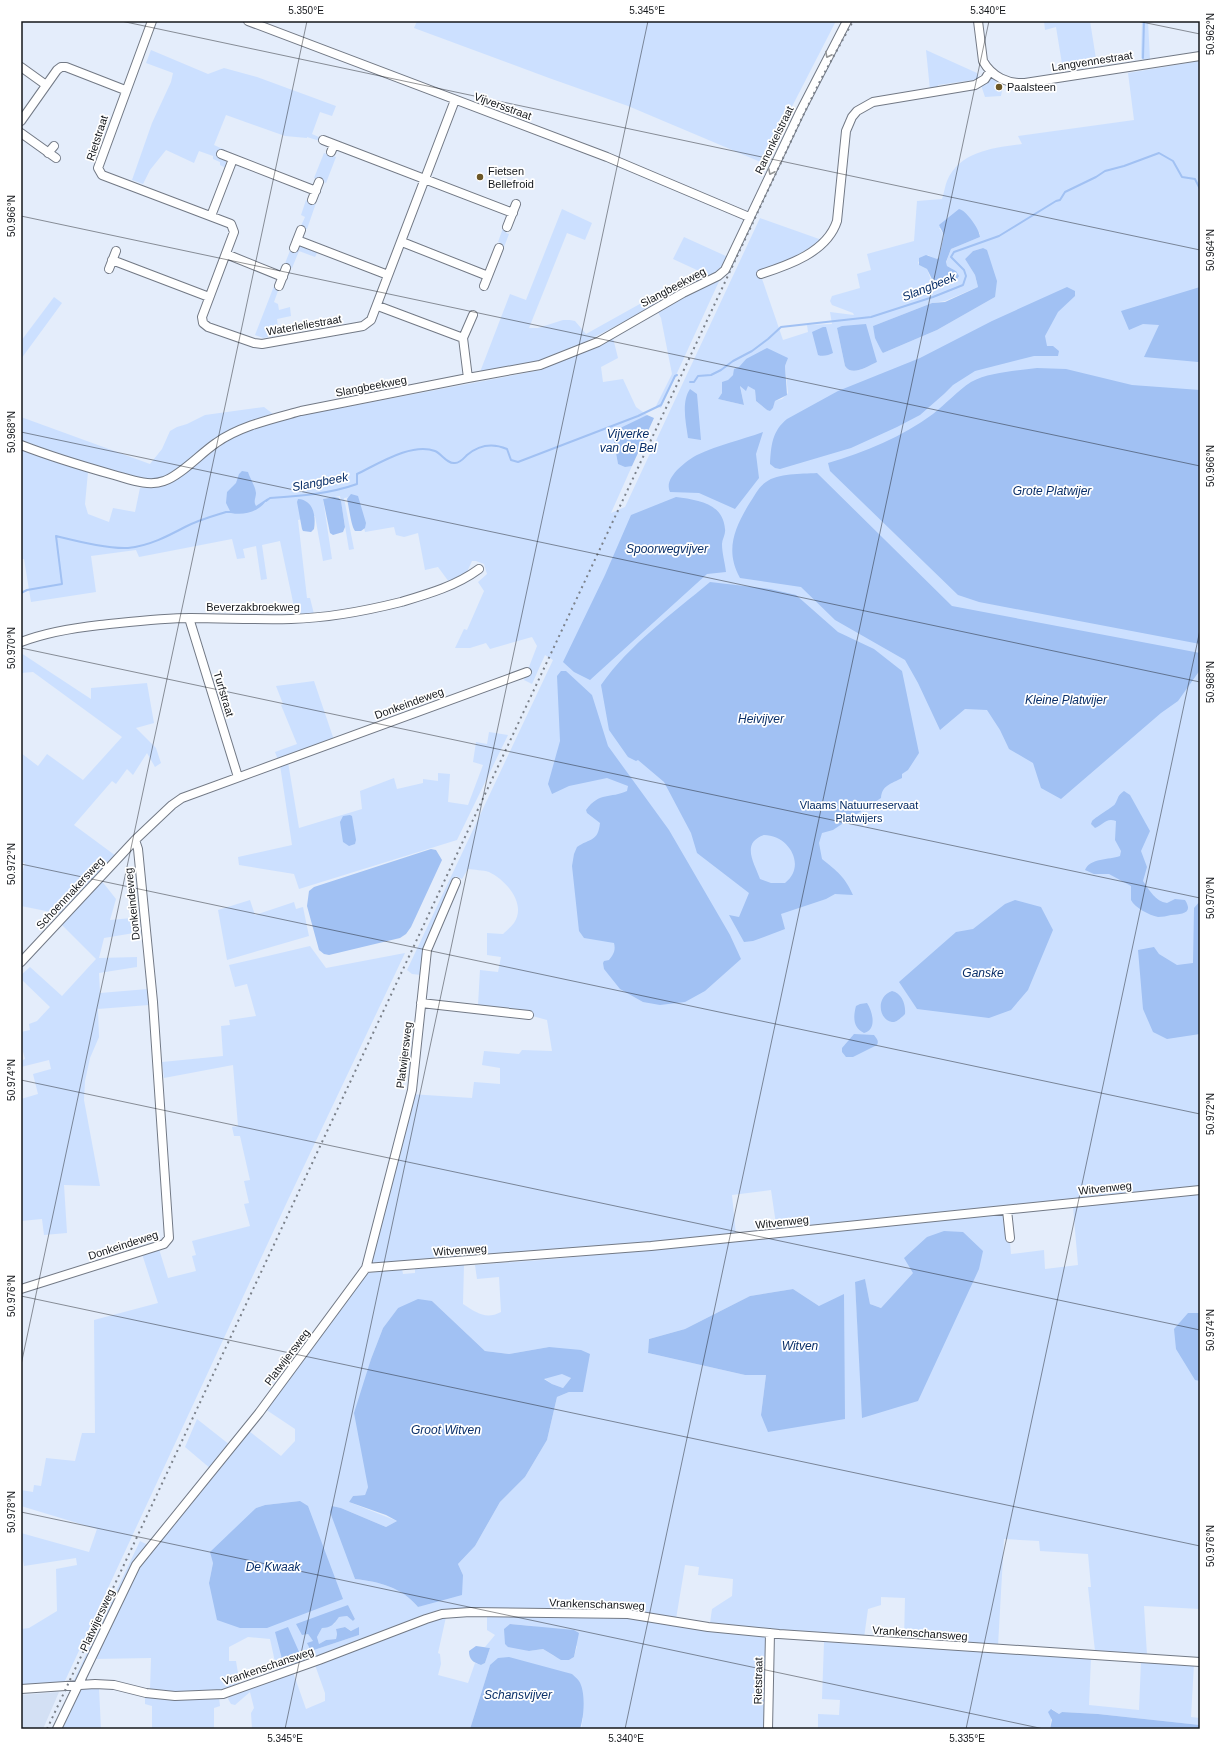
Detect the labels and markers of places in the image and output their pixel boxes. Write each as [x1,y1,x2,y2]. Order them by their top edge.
place label: Paalsteen [1007,81,1056,93]
marker: Paalsteen [994,82,1004,92]
place label: Fietsen Bellefroid [488,165,534,190]
marker: Fietsen Bellefroid [475,172,485,182]

